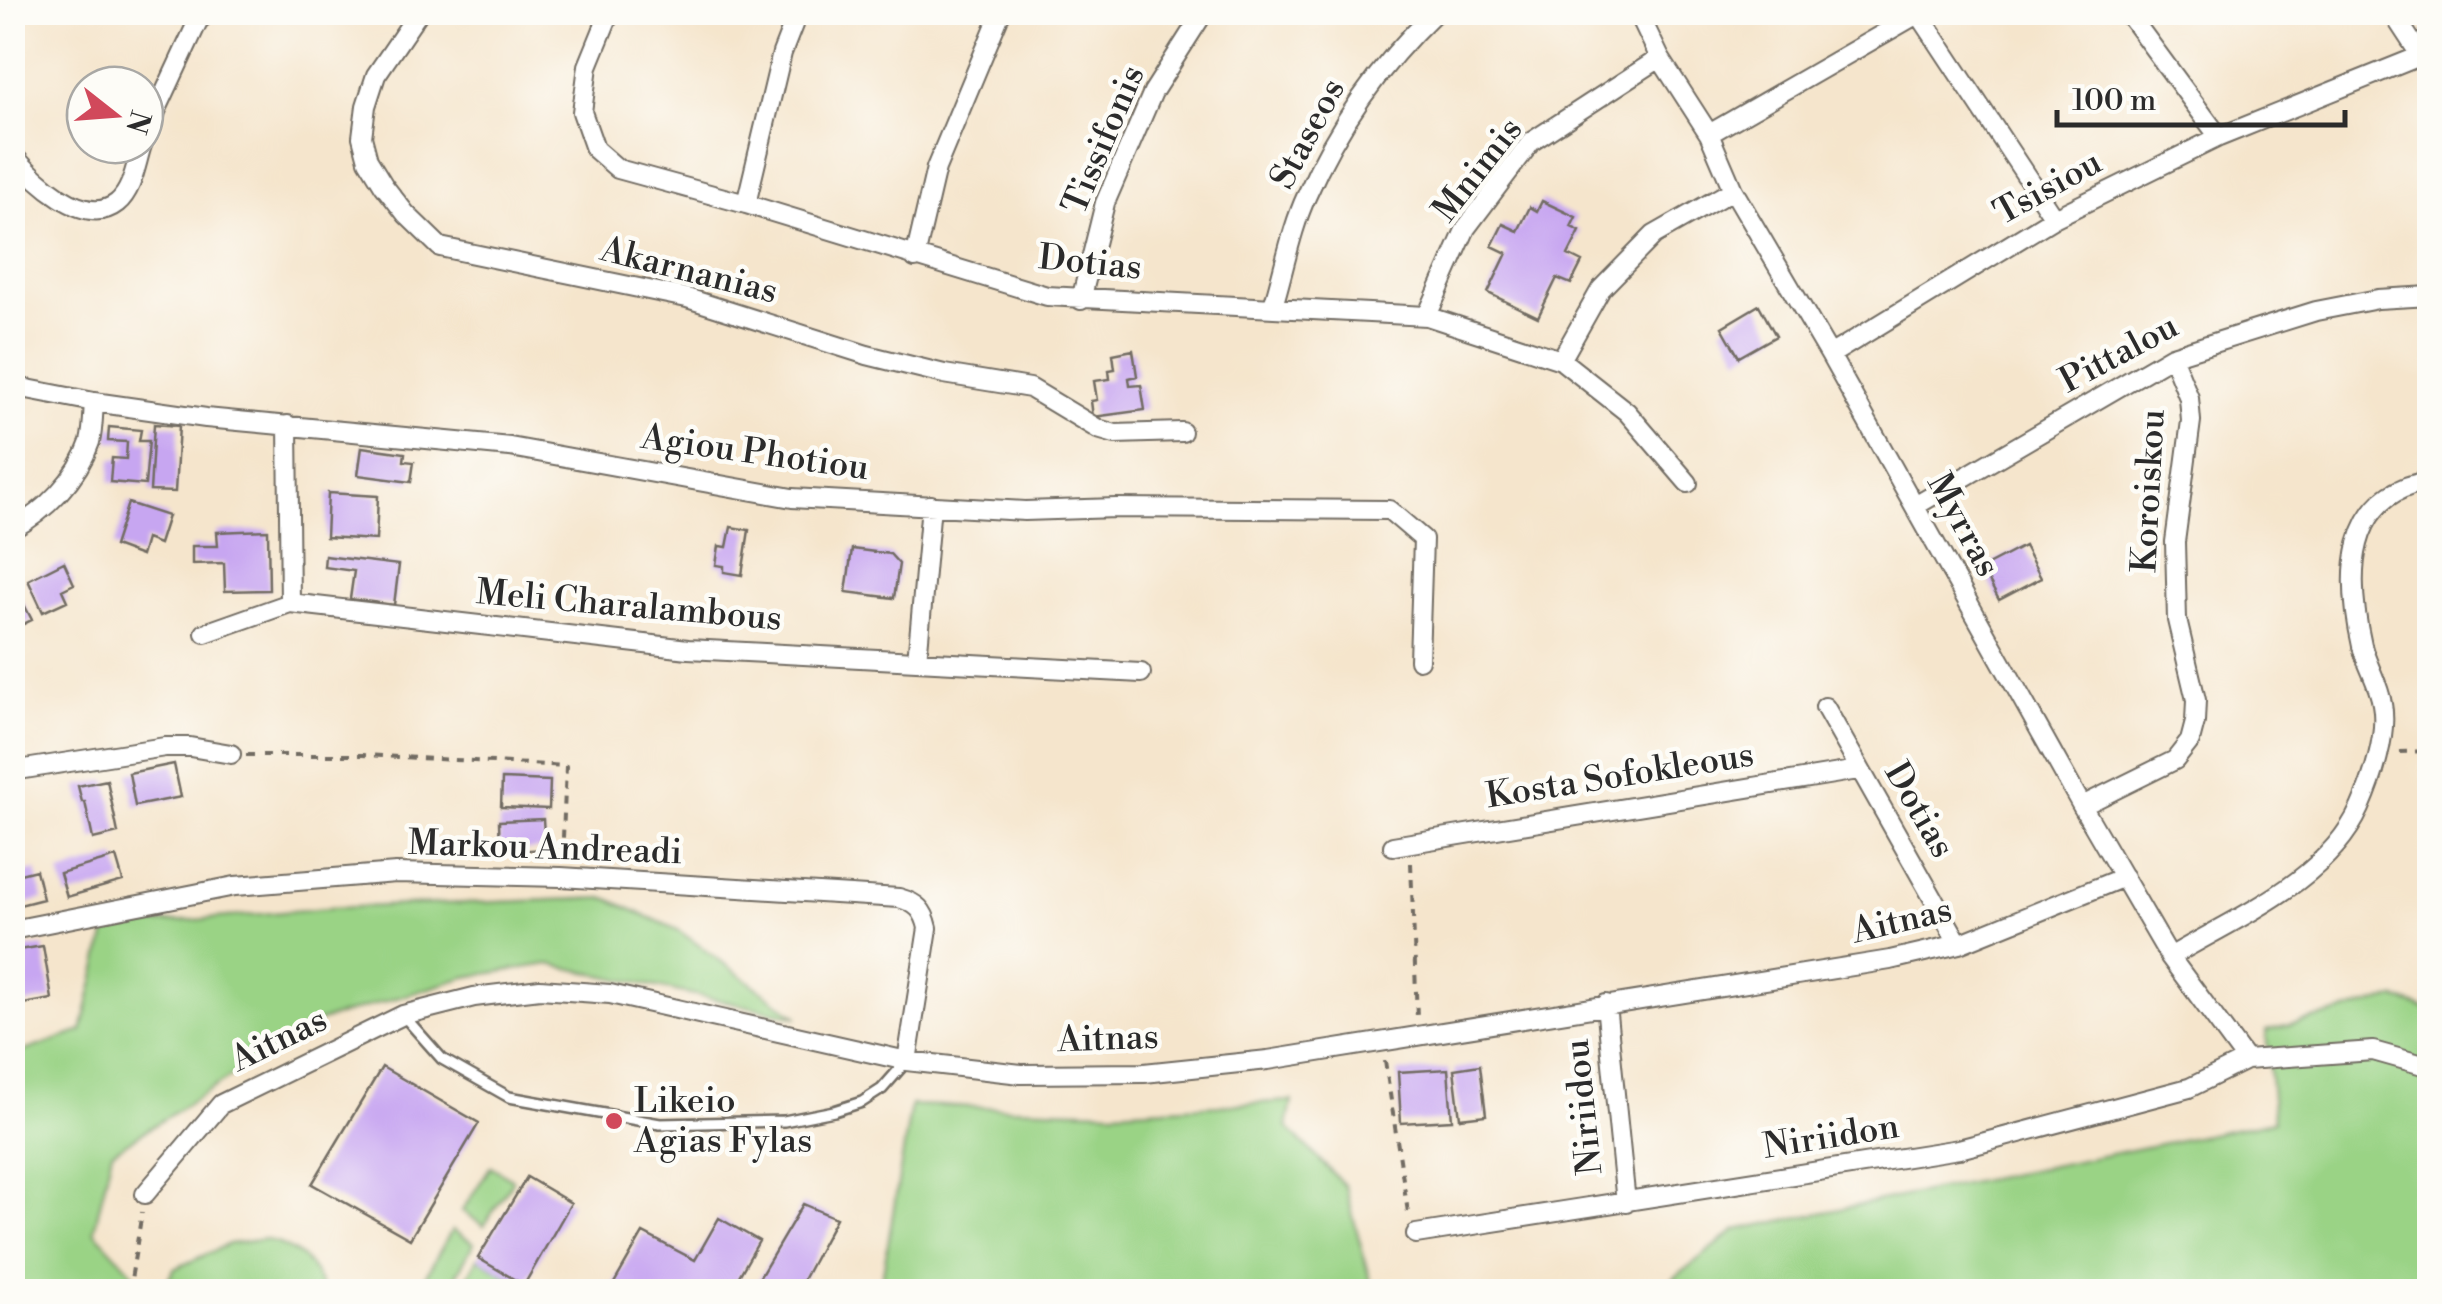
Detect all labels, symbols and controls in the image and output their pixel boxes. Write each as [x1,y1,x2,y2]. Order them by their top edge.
street label: Tissifonis [1053,59,1155,221]
north arrow [65,65,165,165]
scale bar [2057,65,2344,127]
street label: Staseos [1261,71,1355,197]
text: 100 m [2072,82,2156,120]
text: N [117,106,157,138]
street label: Mnimis [1424,109,1532,231]
street label: Tsisiou [1987,141,2109,235]
street label: Akarnanias [595,228,782,314]
street label: Dotias [1036,236,1144,290]
street label: Pittalou [2052,305,2186,403]
street label: Koroiskou [2123,408,2175,574]
street label: Agiou Photiou [638,416,872,490]
street label: Myrras [1917,466,2009,584]
street label: Meli Charalambous [474,571,784,641]
street label: Kosta Sofokleous [1483,734,1757,818]
street label: Dotias [1874,754,1964,866]
street label: Markou Andreadi [407,822,683,874]
street label: Aitnas [1847,889,1956,954]
street label: Aitnas [223,998,334,1082]
street label: Aitnas [1056,1016,1159,1062]
street label: Niriidou [1556,1037,1612,1177]
place label: Likeio Agias Fylas [633,1080,812,1163]
street label: Niriidon [1760,1105,1902,1169]
marker: Likeio Agias Fylas [603,1110,625,1132]

